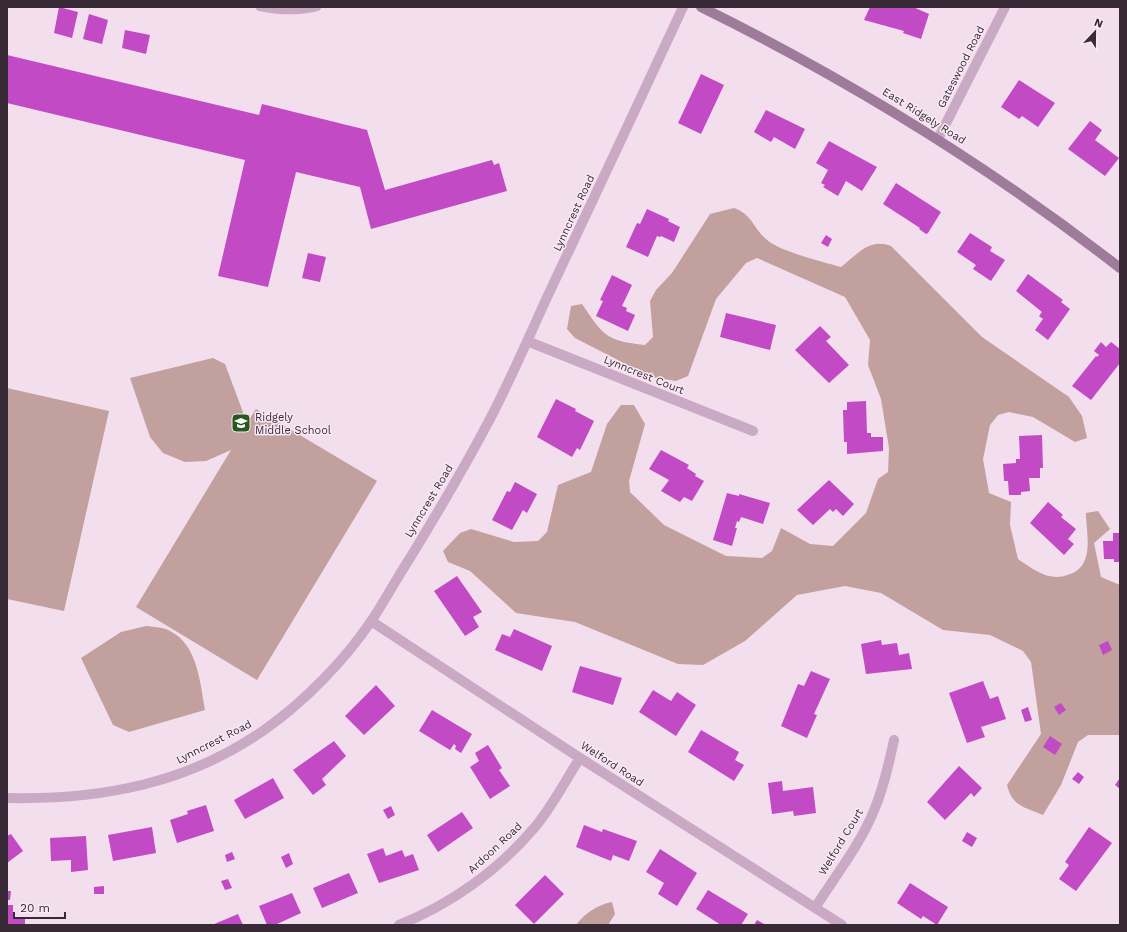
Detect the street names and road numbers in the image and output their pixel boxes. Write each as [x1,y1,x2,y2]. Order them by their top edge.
street label: Gateswood Road [935,24,987,110]
street label: East Ridgely Road [880,85,968,147]
street label: Lynncrest Road [551,173,597,253]
street label: Lynncrest Court [602,353,686,397]
street label: Lynncrest Road [402,462,456,540]
street label: Lynncrest Road [174,717,254,767]
street label: Welford Road [578,739,646,789]
street label: Welford Court [816,806,866,878]
street label: Ardoon Road [465,820,525,876]

